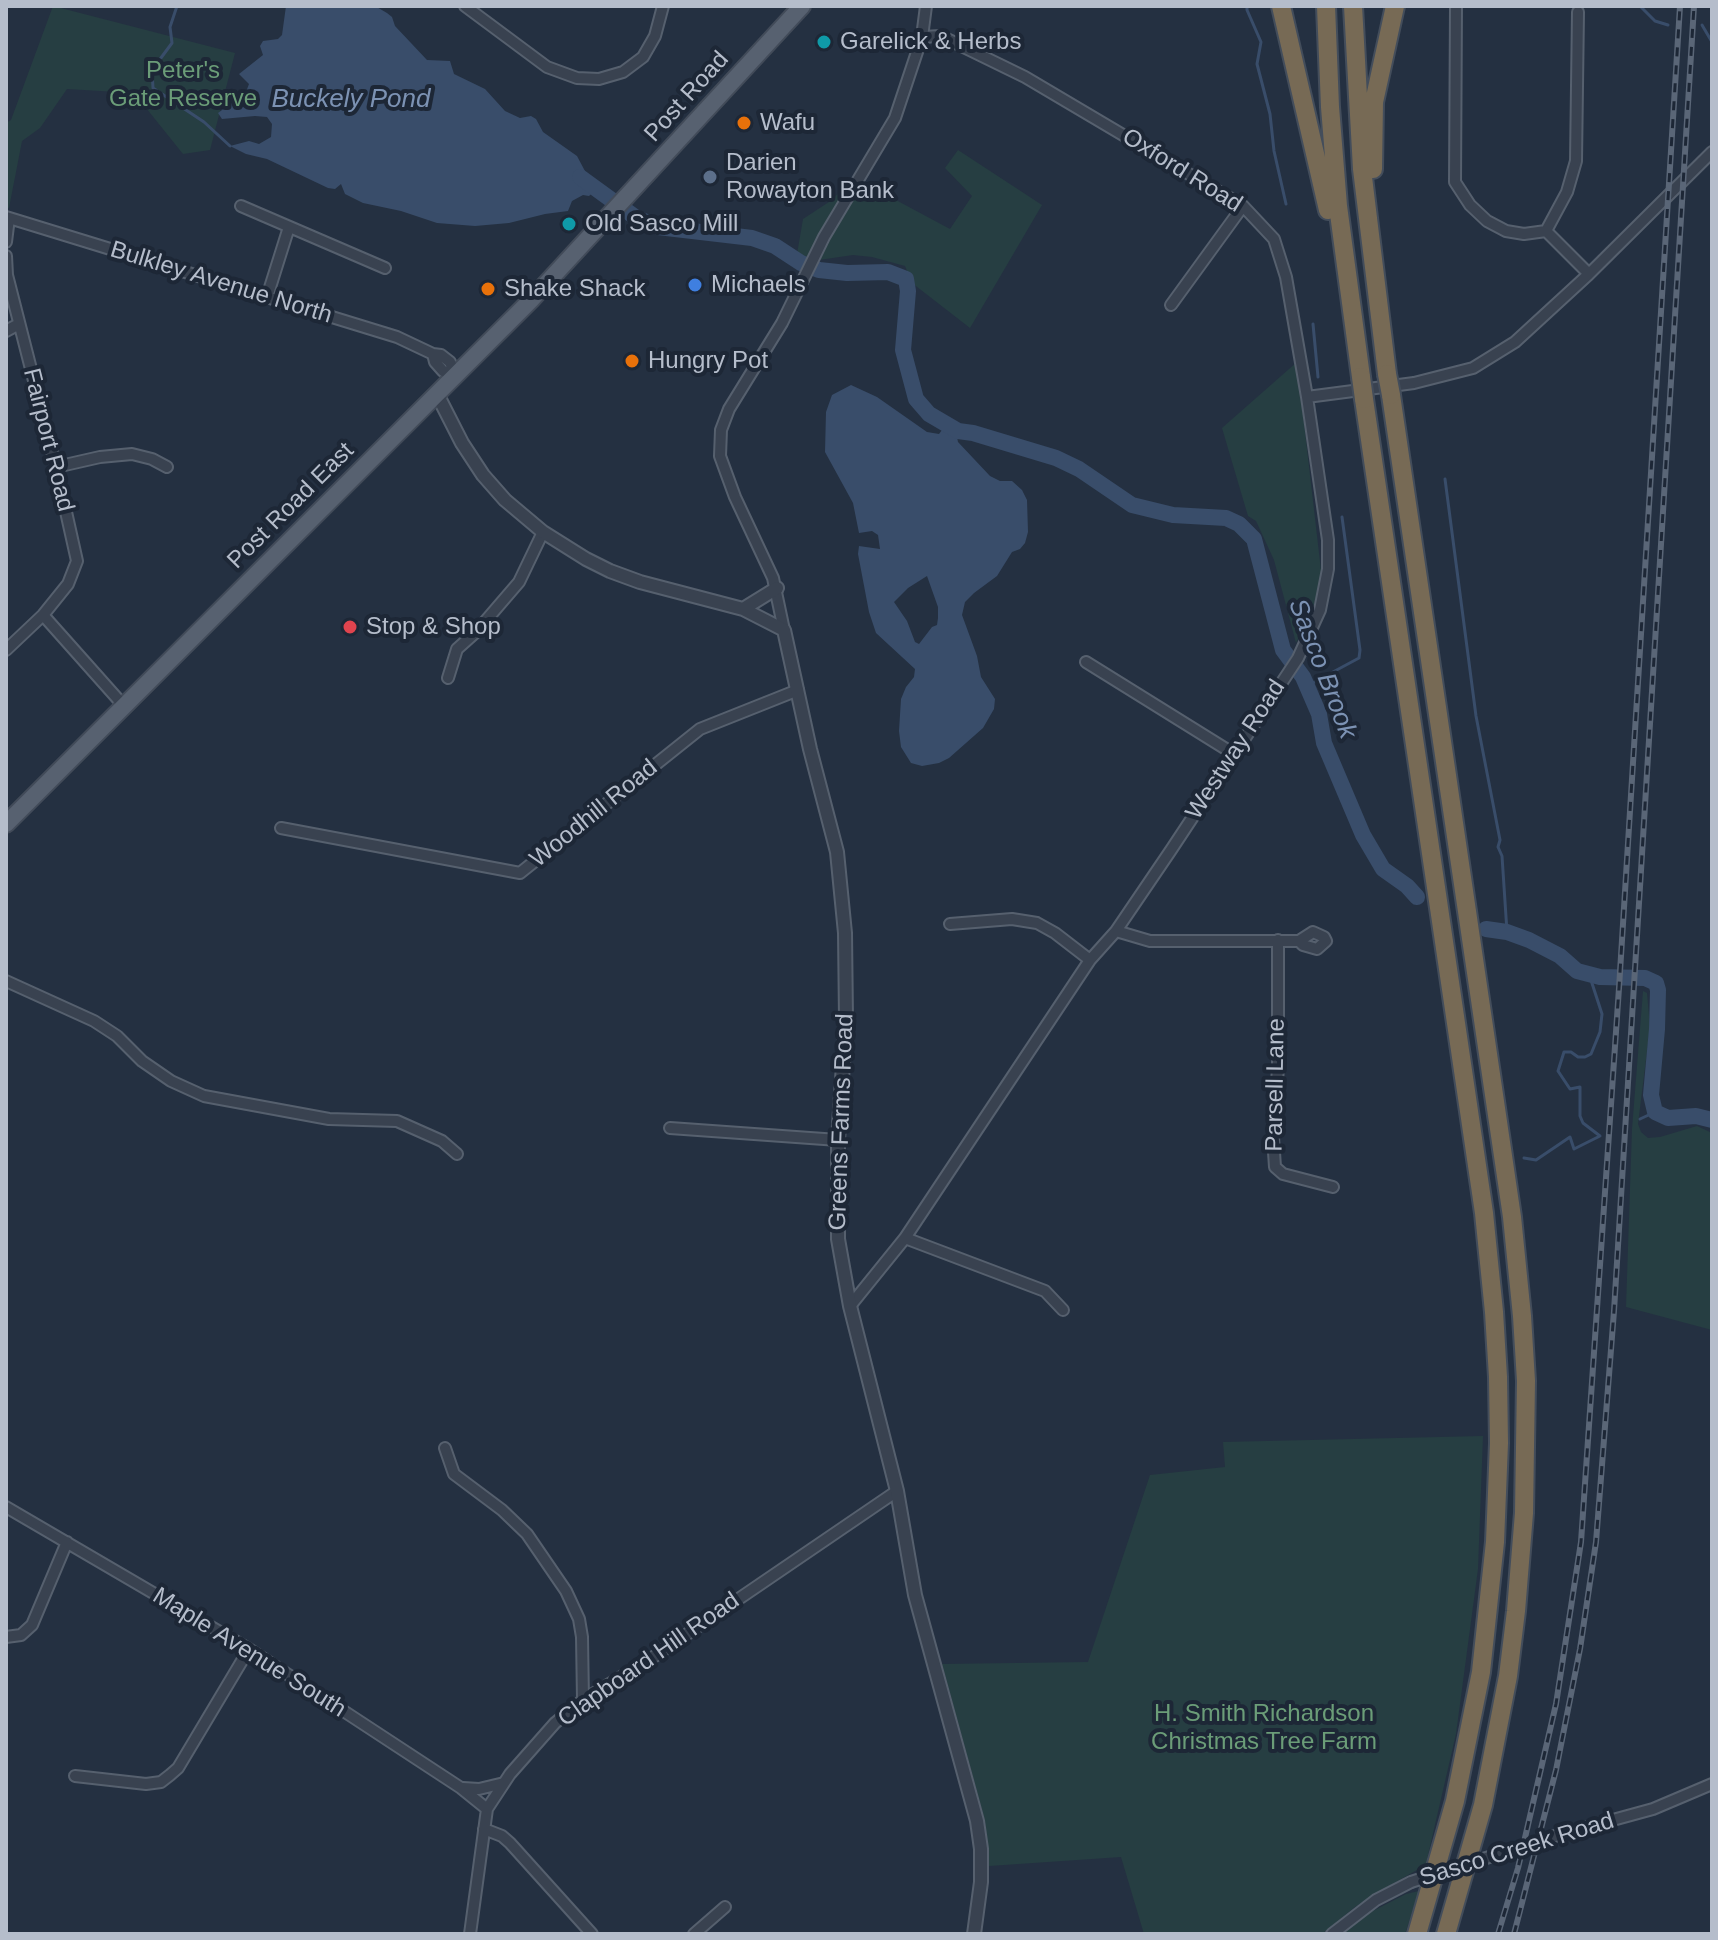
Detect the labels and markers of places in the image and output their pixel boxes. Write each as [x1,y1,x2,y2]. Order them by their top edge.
place label: Garelick & Herbs [840,28,1021,56]
marker: Garelick & Herbs [815,33,833,51]
place label: Wafu [760,109,815,137]
marker: Wafu [735,114,753,132]
place label: Darien Rowayton Bank [726,149,894,205]
marker: Darien Rowayton Bank [701,168,719,186]
place label: Old Sasco Mill [585,210,738,238]
marker: Old Sasco Mill [560,215,578,233]
place label: Michaels [711,271,806,299]
place label: Shake Shack [504,275,645,303]
marker: Michaels [686,276,704,294]
marker: Shake Shack [479,280,497,298]
place label: Hungry Pot [648,347,768,375]
marker: Hungry Pot [623,352,641,370]
place label: Stop & Shop [366,613,501,641]
marker: Stop & Shop [341,618,359,636]

